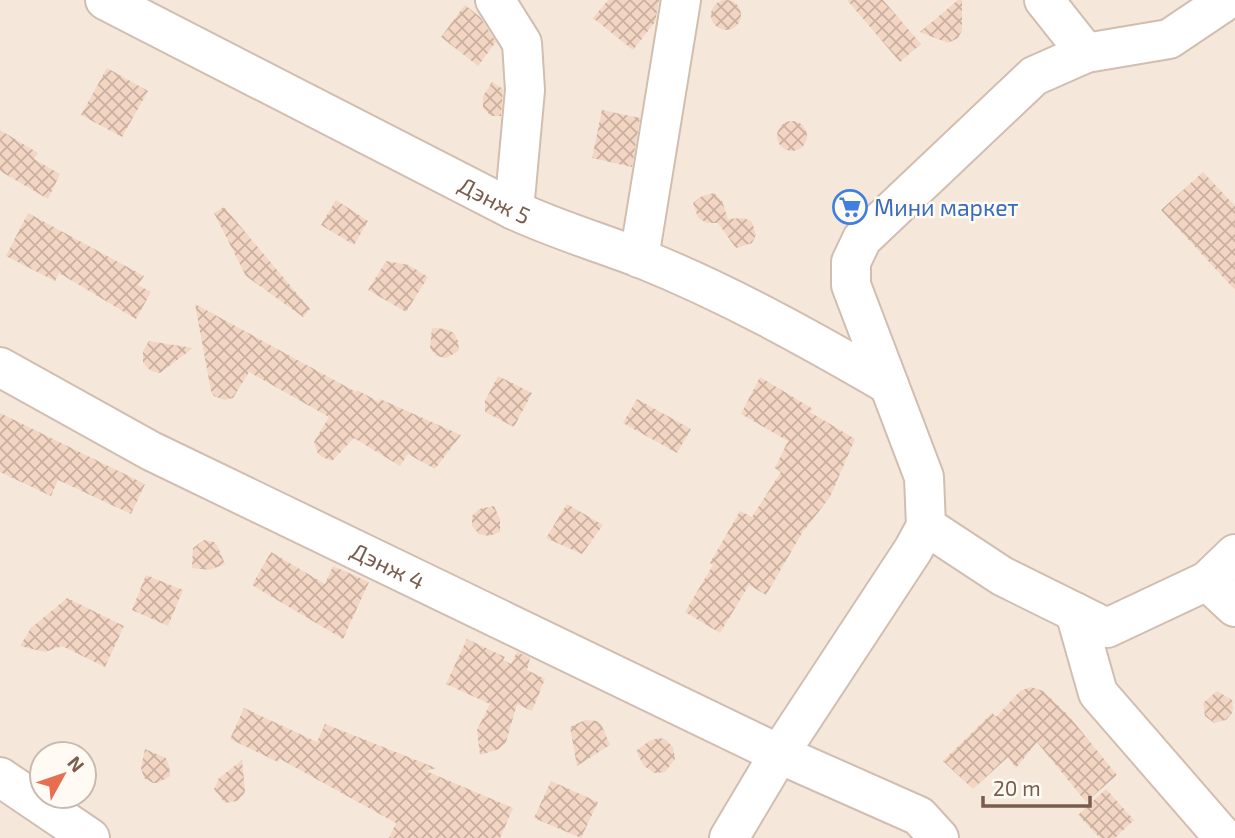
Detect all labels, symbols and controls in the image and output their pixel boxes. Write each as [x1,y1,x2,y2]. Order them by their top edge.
street label: Дэнж 5 [454,170,535,230]
supermarket icon: Мини маркет [831,188,869,226]
place label: Мини маркет [874,193,1018,221]
street label: Дэнж 4 [347,536,429,595]
north arrow [28,740,98,810]
text: N [63,751,90,776]
scale bar [983,764,1090,808]
text: 20 m [993,775,1041,800]

